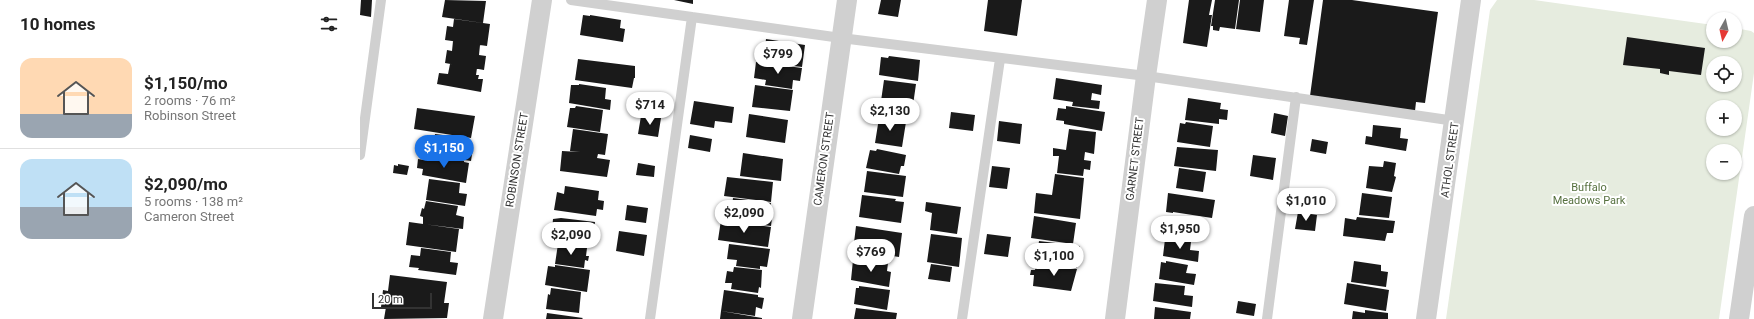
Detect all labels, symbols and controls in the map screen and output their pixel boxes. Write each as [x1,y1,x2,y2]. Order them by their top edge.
north arrow [1706,12,1742,48]
map controls [1706,12,1742,180]
icon: filters [318,13,340,35]
text: 10 homes [20,14,96,34]
pin: $799 [754,41,802,75]
text: $799 [763,46,793,61]
button: locate [1706,56,1742,92]
text: $1,150/mo [144,73,228,93]
icon: home [52,74,100,122]
pin: $714 [626,92,674,126]
text: 2 rooms · 76 m² [144,93,236,108]
text: $714 [635,97,665,112]
pin: $2,130 [857,98,923,132]
button: + [1706,100,1742,136]
text: $2,130 [870,103,910,118]
text: Robinson Street [144,108,236,123]
street label: ROBINSON STREET [503,111,531,208]
street label: CAMERON STREET [811,111,837,207]
street label: GARNET STREET [1123,116,1147,201]
street label: ATHOL STREET [1438,121,1462,199]
pin: $1,150 [411,135,477,169]
text: $1,150 [424,140,464,155]
button: − [1706,144,1742,180]
text: $2,090/mo [144,174,228,194]
icon: home [52,175,100,223]
park label: Buffalo Meadows Park [1553,181,1626,207]
pin: $1,010 [1273,188,1339,222]
text: $1,010 [1286,193,1326,208]
text: 5 rooms · 138 m² [144,194,243,209]
pin: $2,090 [711,200,777,234]
text: $2,090 [724,205,764,220]
text: Cameron Street [144,209,234,224]
pin: $1,950 [1147,216,1213,250]
text: $1,950 [1160,221,1200,236]
pin: $2,090 [538,222,604,256]
text: $2,090 [551,227,591,242]
pin: $769 [847,239,895,273]
pin: $1,100 [1021,243,1087,277]
text: $769 [856,244,886,259]
text: $1,100 [1034,248,1074,263]
scale bar [372,291,432,310]
text: 20 m [378,293,403,306]

